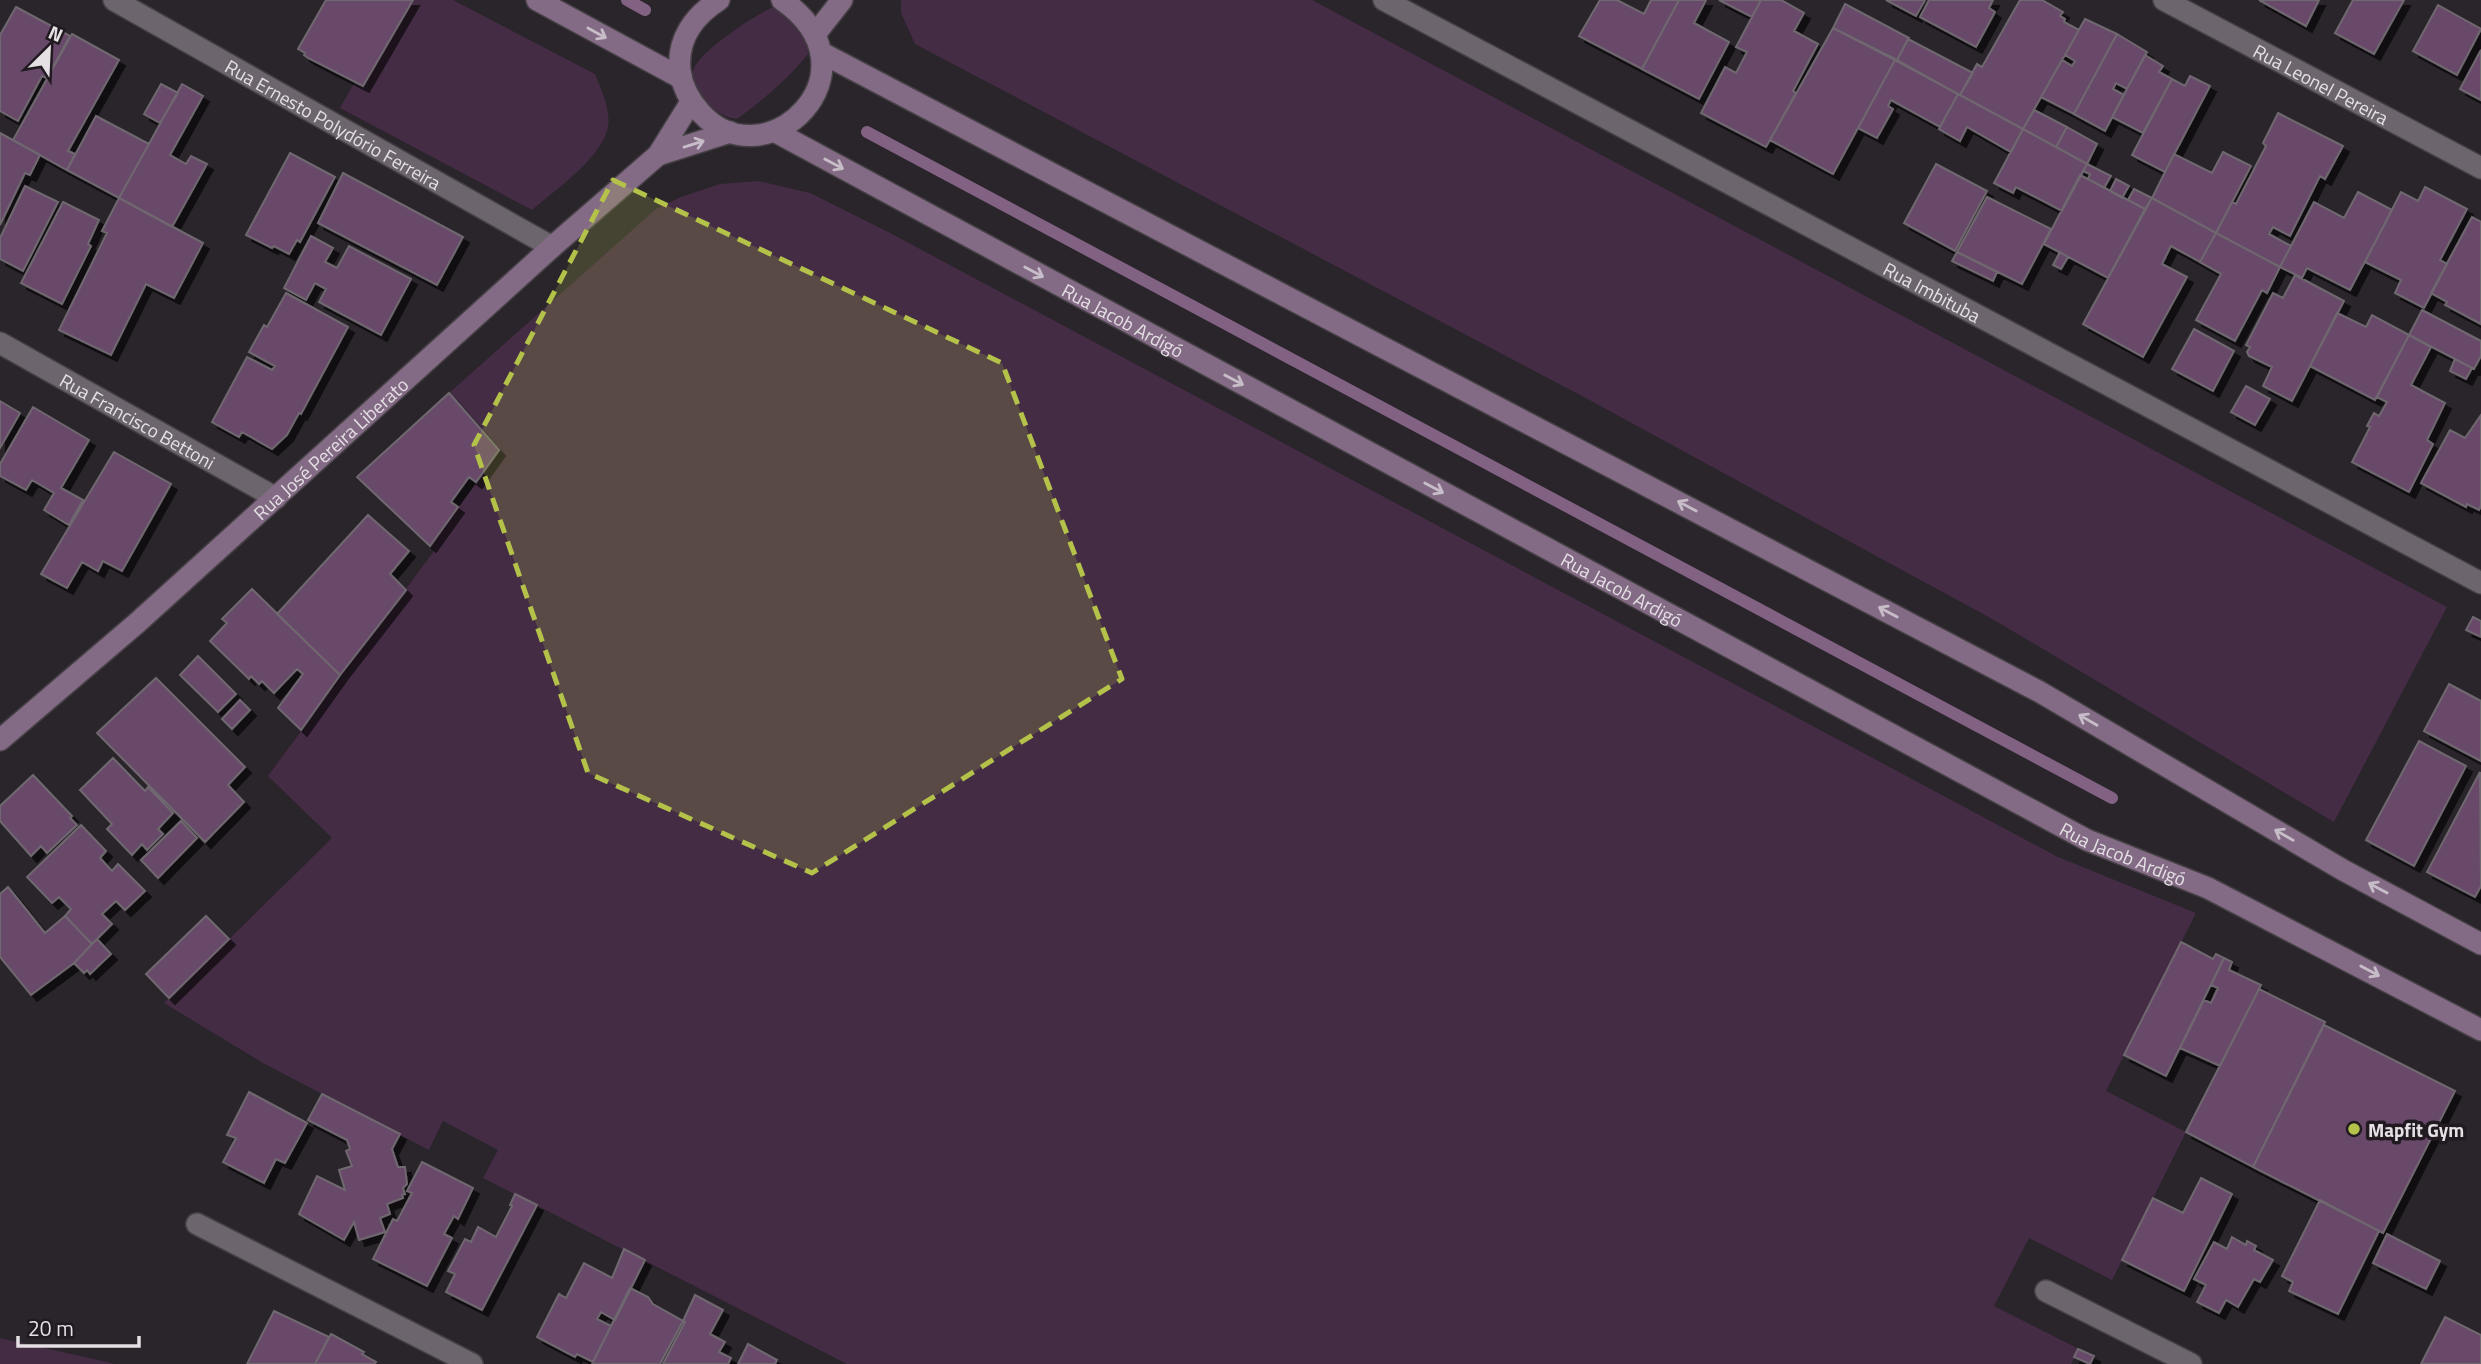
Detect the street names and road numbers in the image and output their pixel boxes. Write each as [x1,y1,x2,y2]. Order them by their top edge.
street label: Rua Leonel Pereira [2248,36,2395,131]
street label: Rua Ernesto Polydório Ferreira [220,51,447,197]
street label: Rua Imbituba [1879,254,1987,329]
street label: Rua Jacob Ardigó [1057,275,1189,364]
street label: Rua Francisco Bettoni [55,365,221,476]
street label: Rua José Pereira Liberato [246,370,414,526]
street label: Rua Jacob Ardigó [1556,544,1688,634]
street label: Rua Jacob Ardigó [2055,814,2191,893]

